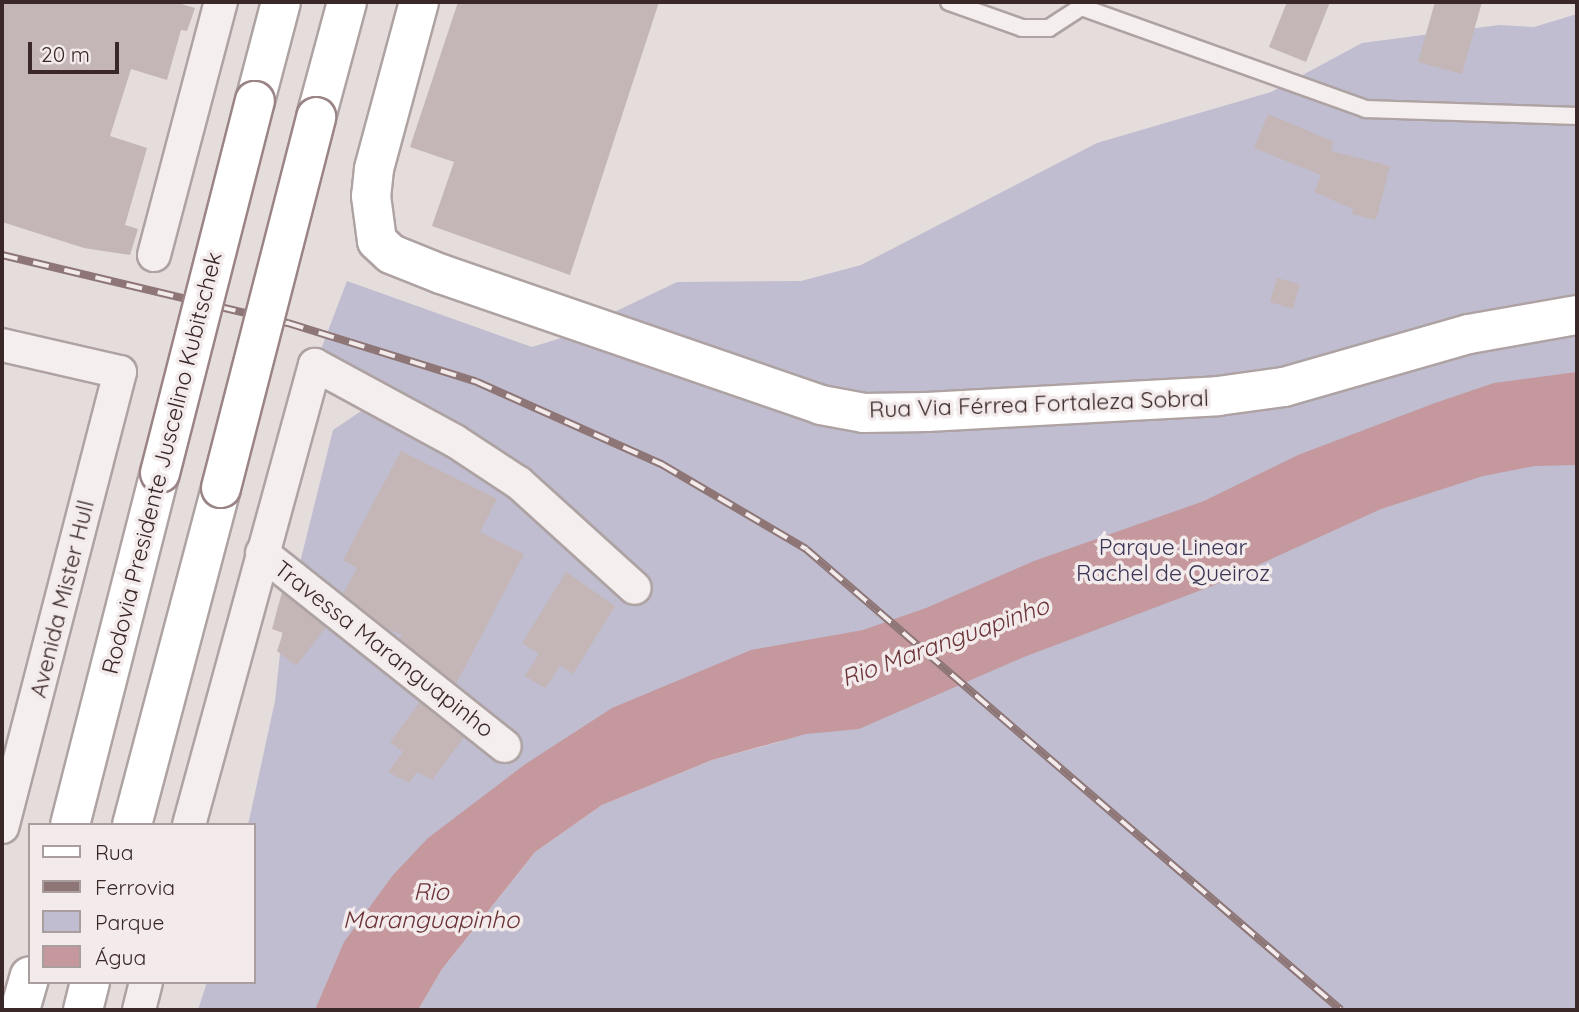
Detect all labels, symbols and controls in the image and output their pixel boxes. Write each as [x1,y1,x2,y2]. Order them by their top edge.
scale bar [32,28,122,72]
text: 20 m [41,41,90,67]
street label: Rodovia Presidente Juscelino Kubitschek [96,249,228,677]
street label: Rua Via Férrea Fortaleza Sobral [869,384,1209,424]
street label: Avenida Mister Hull [24,497,100,701]
park label: Parque Linear Rachel de Queiroz [1076,533,1270,587]
street label: Travessa Maranguapinho [269,555,499,743]
water label: Rio Maranguapinho [837,591,1053,693]
legend [28,823,256,984]
text: Rua [95,839,134,865]
text: Ferrovia [95,874,175,900]
water label: Rio Maranguapinho [343,878,519,934]
text: Parque [95,909,164,935]
text: Água [95,944,146,970]

